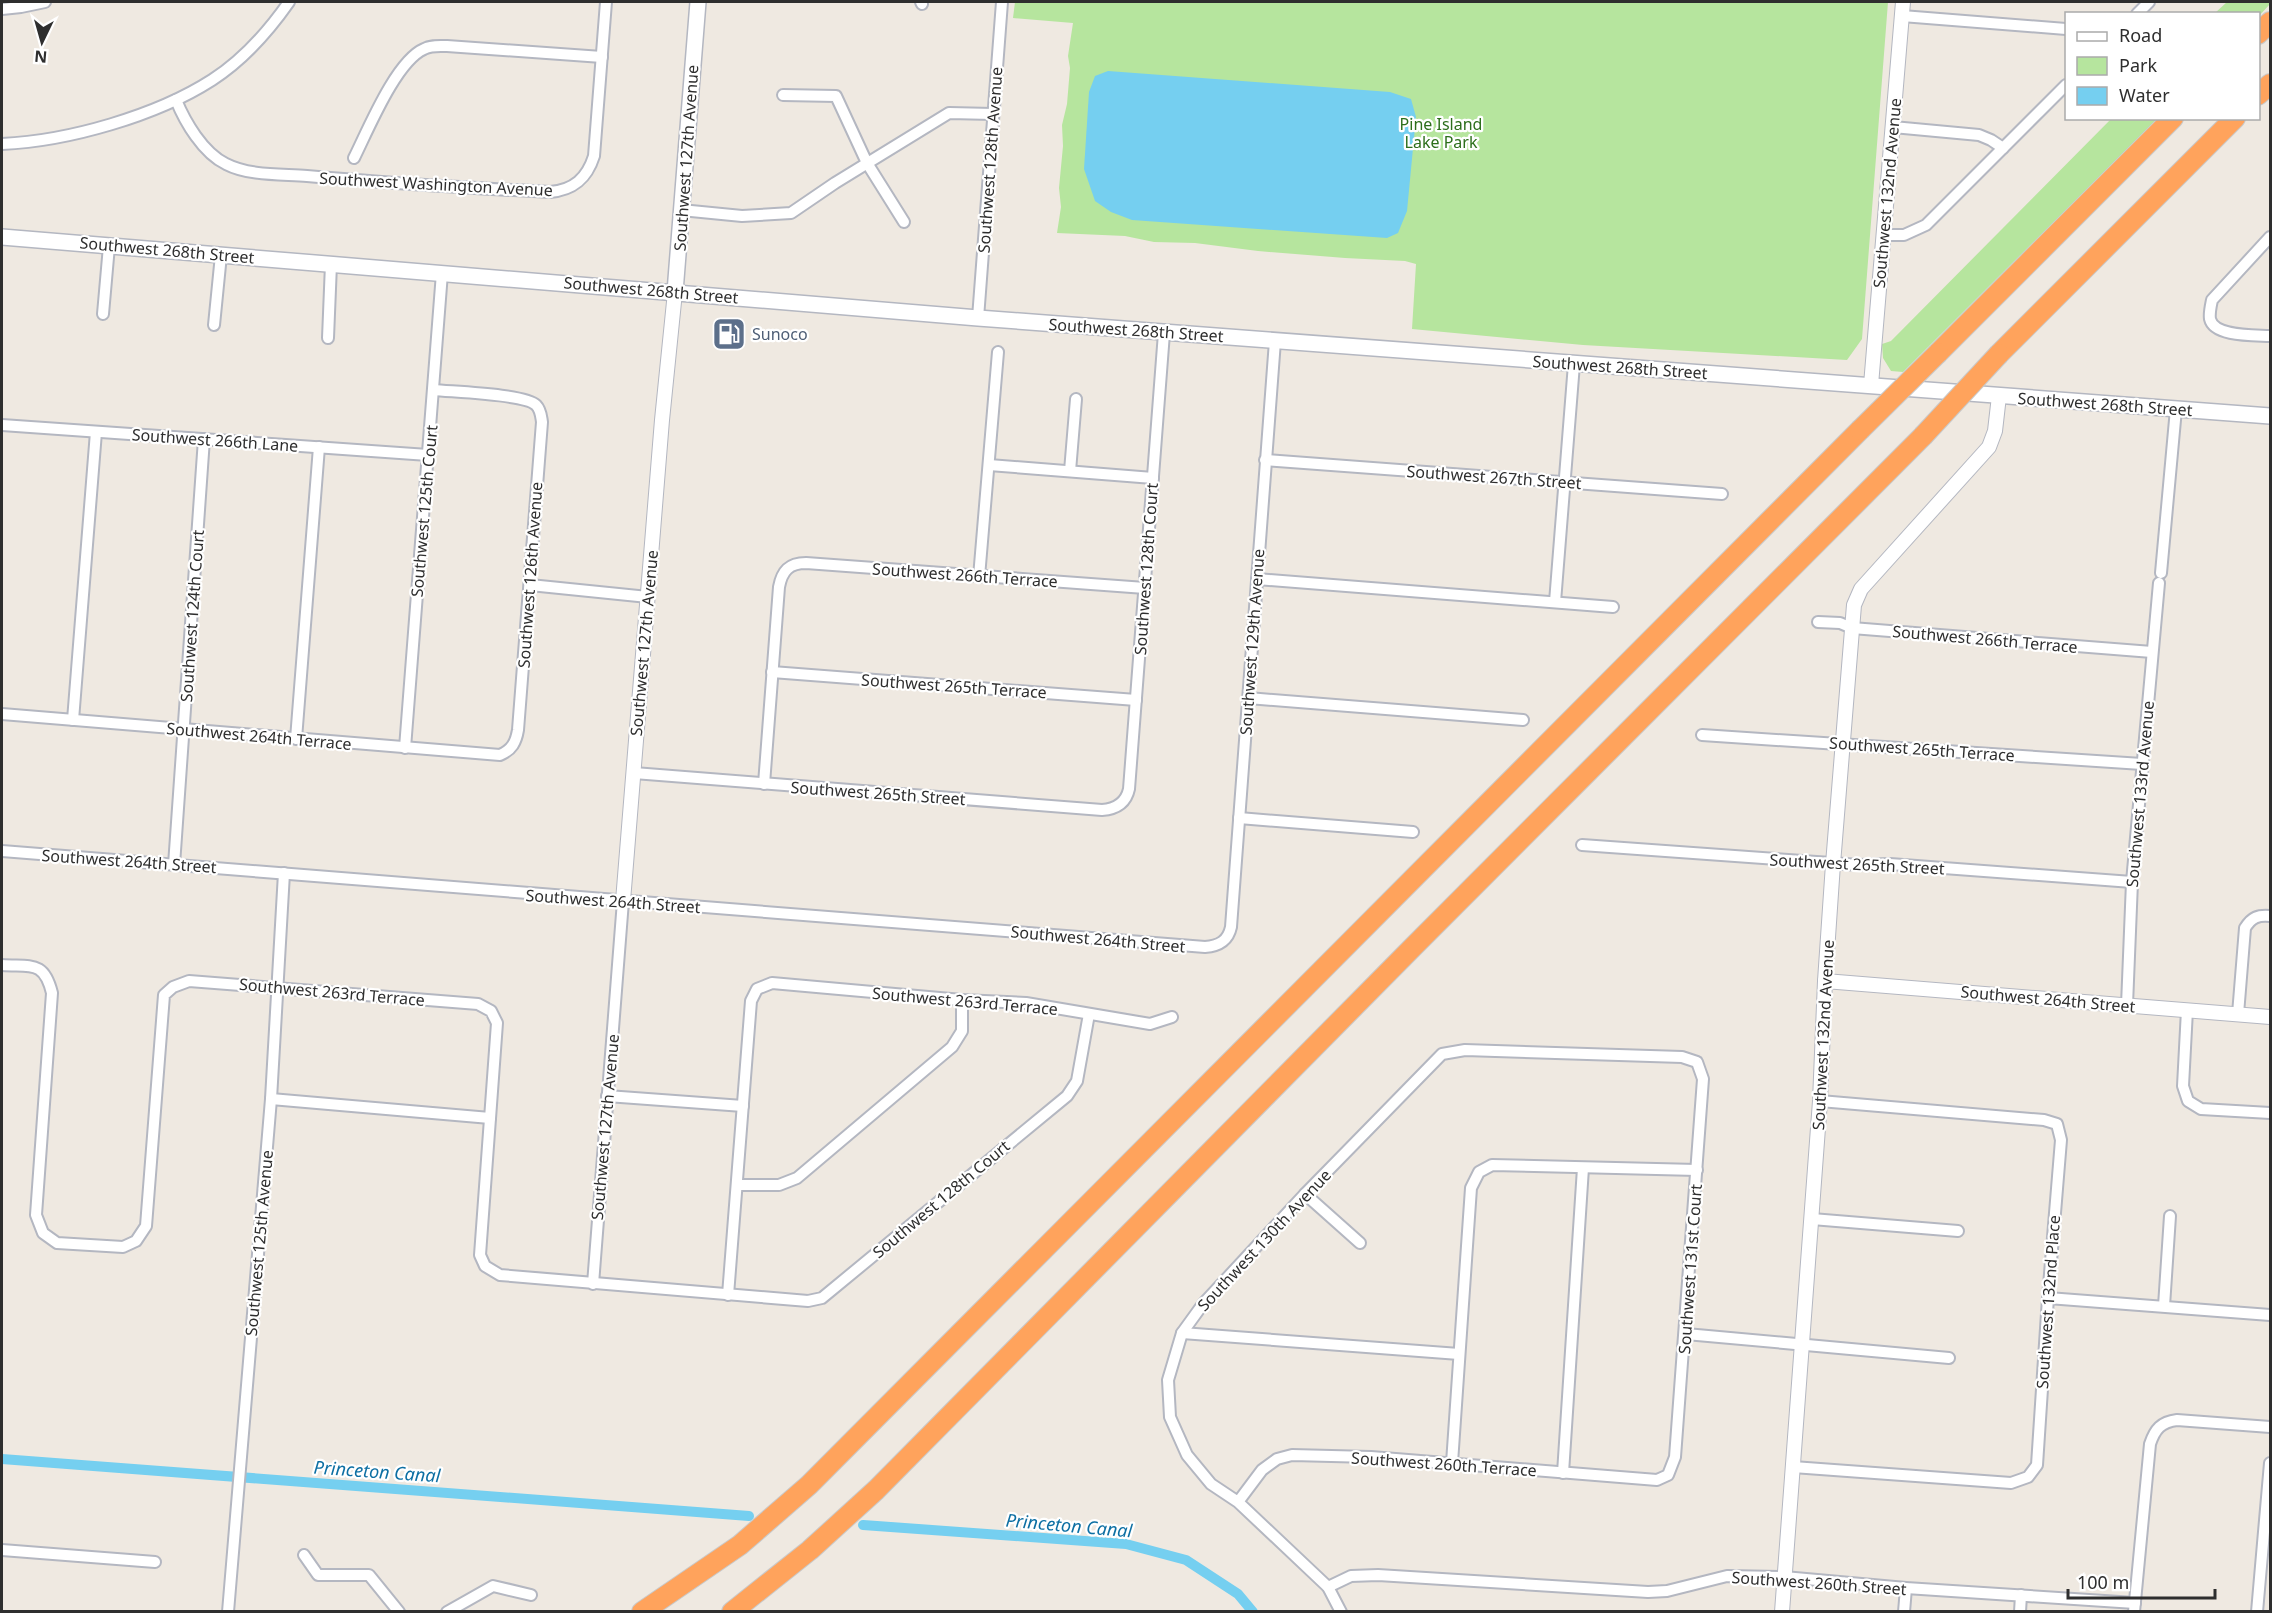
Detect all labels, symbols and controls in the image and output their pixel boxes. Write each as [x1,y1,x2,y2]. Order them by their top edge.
north arrow [12,12,72,72]
legend [2065,12,2260,120]
text: Road [2119,23,2162,47]
text: N [33,45,48,68]
text: Park [2119,53,2157,77]
street label: Southwest 127th Avenue [669,64,703,252]
street label: Southwest 128th Avenue [973,66,1007,254]
text: Water [2119,83,2170,107]
street label: Southwest 132nd Avenue [1868,97,1906,289]
park label: Pine Island Lake Park [1400,113,1482,153]
street label: Southwest Washington Avenue [319,167,553,201]
street label: Southwest 268th Street [79,231,255,269]
street label: Southwest 268th Street [563,271,739,309]
street label: Southwest 268th Street [1048,313,1224,347]
fuel station icon: Sunoco [711,316,747,352]
place label: Sunoco [752,323,808,345]
street label: Southwest 268th Street [1532,350,1708,384]
street label: Southwest 268th Street [2017,387,2193,421]
street label: Southwest 266th Lane [131,423,299,457]
street label: Southwest 125th Court [406,424,442,598]
street label: Southwest 267th Street [1406,460,1582,494]
street label: Southwest 126th Avenue [513,481,547,669]
street label: Southwest 128th Court [1129,482,1163,656]
street label: Southwest 124th Court [175,529,209,703]
street label: Southwest 129th Avenue [1235,548,1269,736]
street label: Southwest 127th Avenue [625,549,663,737]
street label: Southwest 266th Terrace [872,558,1058,592]
street label: Southwest 266th Terrace [1891,620,2079,658]
street label: Southwest 265th Terrace [861,669,1047,703]
street label: Southwest 133rd Avenue [2121,700,2159,888]
street label: Southwest 264th Terrace [165,717,353,755]
street label: Southwest 265th Terrace [1829,732,2015,766]
street label: Southwest 265th Street [790,776,966,810]
street label: Southwest 264th Street [41,844,217,878]
street label: Southwest 265th Street [1769,848,1945,880]
street label: Southwest 264th Street [525,884,701,918]
street label: Southwest 264th Street [1010,920,1186,958]
street label: Southwest 132nd Avenue [1807,939,1839,1131]
street label: Southwest 263rd Terrace [238,973,426,1011]
street label: Southwest 264th Street [1960,980,2136,1018]
street label: Southwest 263rd Terrace [871,982,1059,1020]
street label: Southwest 127th Avenue [586,1033,624,1221]
street label: Southwest 128th Court [868,1135,1014,1263]
street label: Southwest 125th Avenue [240,1149,278,1337]
street label: Southwest 130th Avenue [1192,1164,1336,1316]
street label: Southwest 131st Court [1673,1183,1707,1355]
street label: Southwest 132nd Place [2031,1214,2065,1390]
street label: Southwest 260th Terrace [1351,1447,1537,1481]
water label: Princeton Canal [313,1455,441,1487]
water label: Princeton Canal [1005,1508,1134,1543]
scale bar [2068,1562,2215,1600]
street label: Southwest 260th Street [1731,1566,1907,1600]
text: 100 m [2077,1570,2129,1594]

